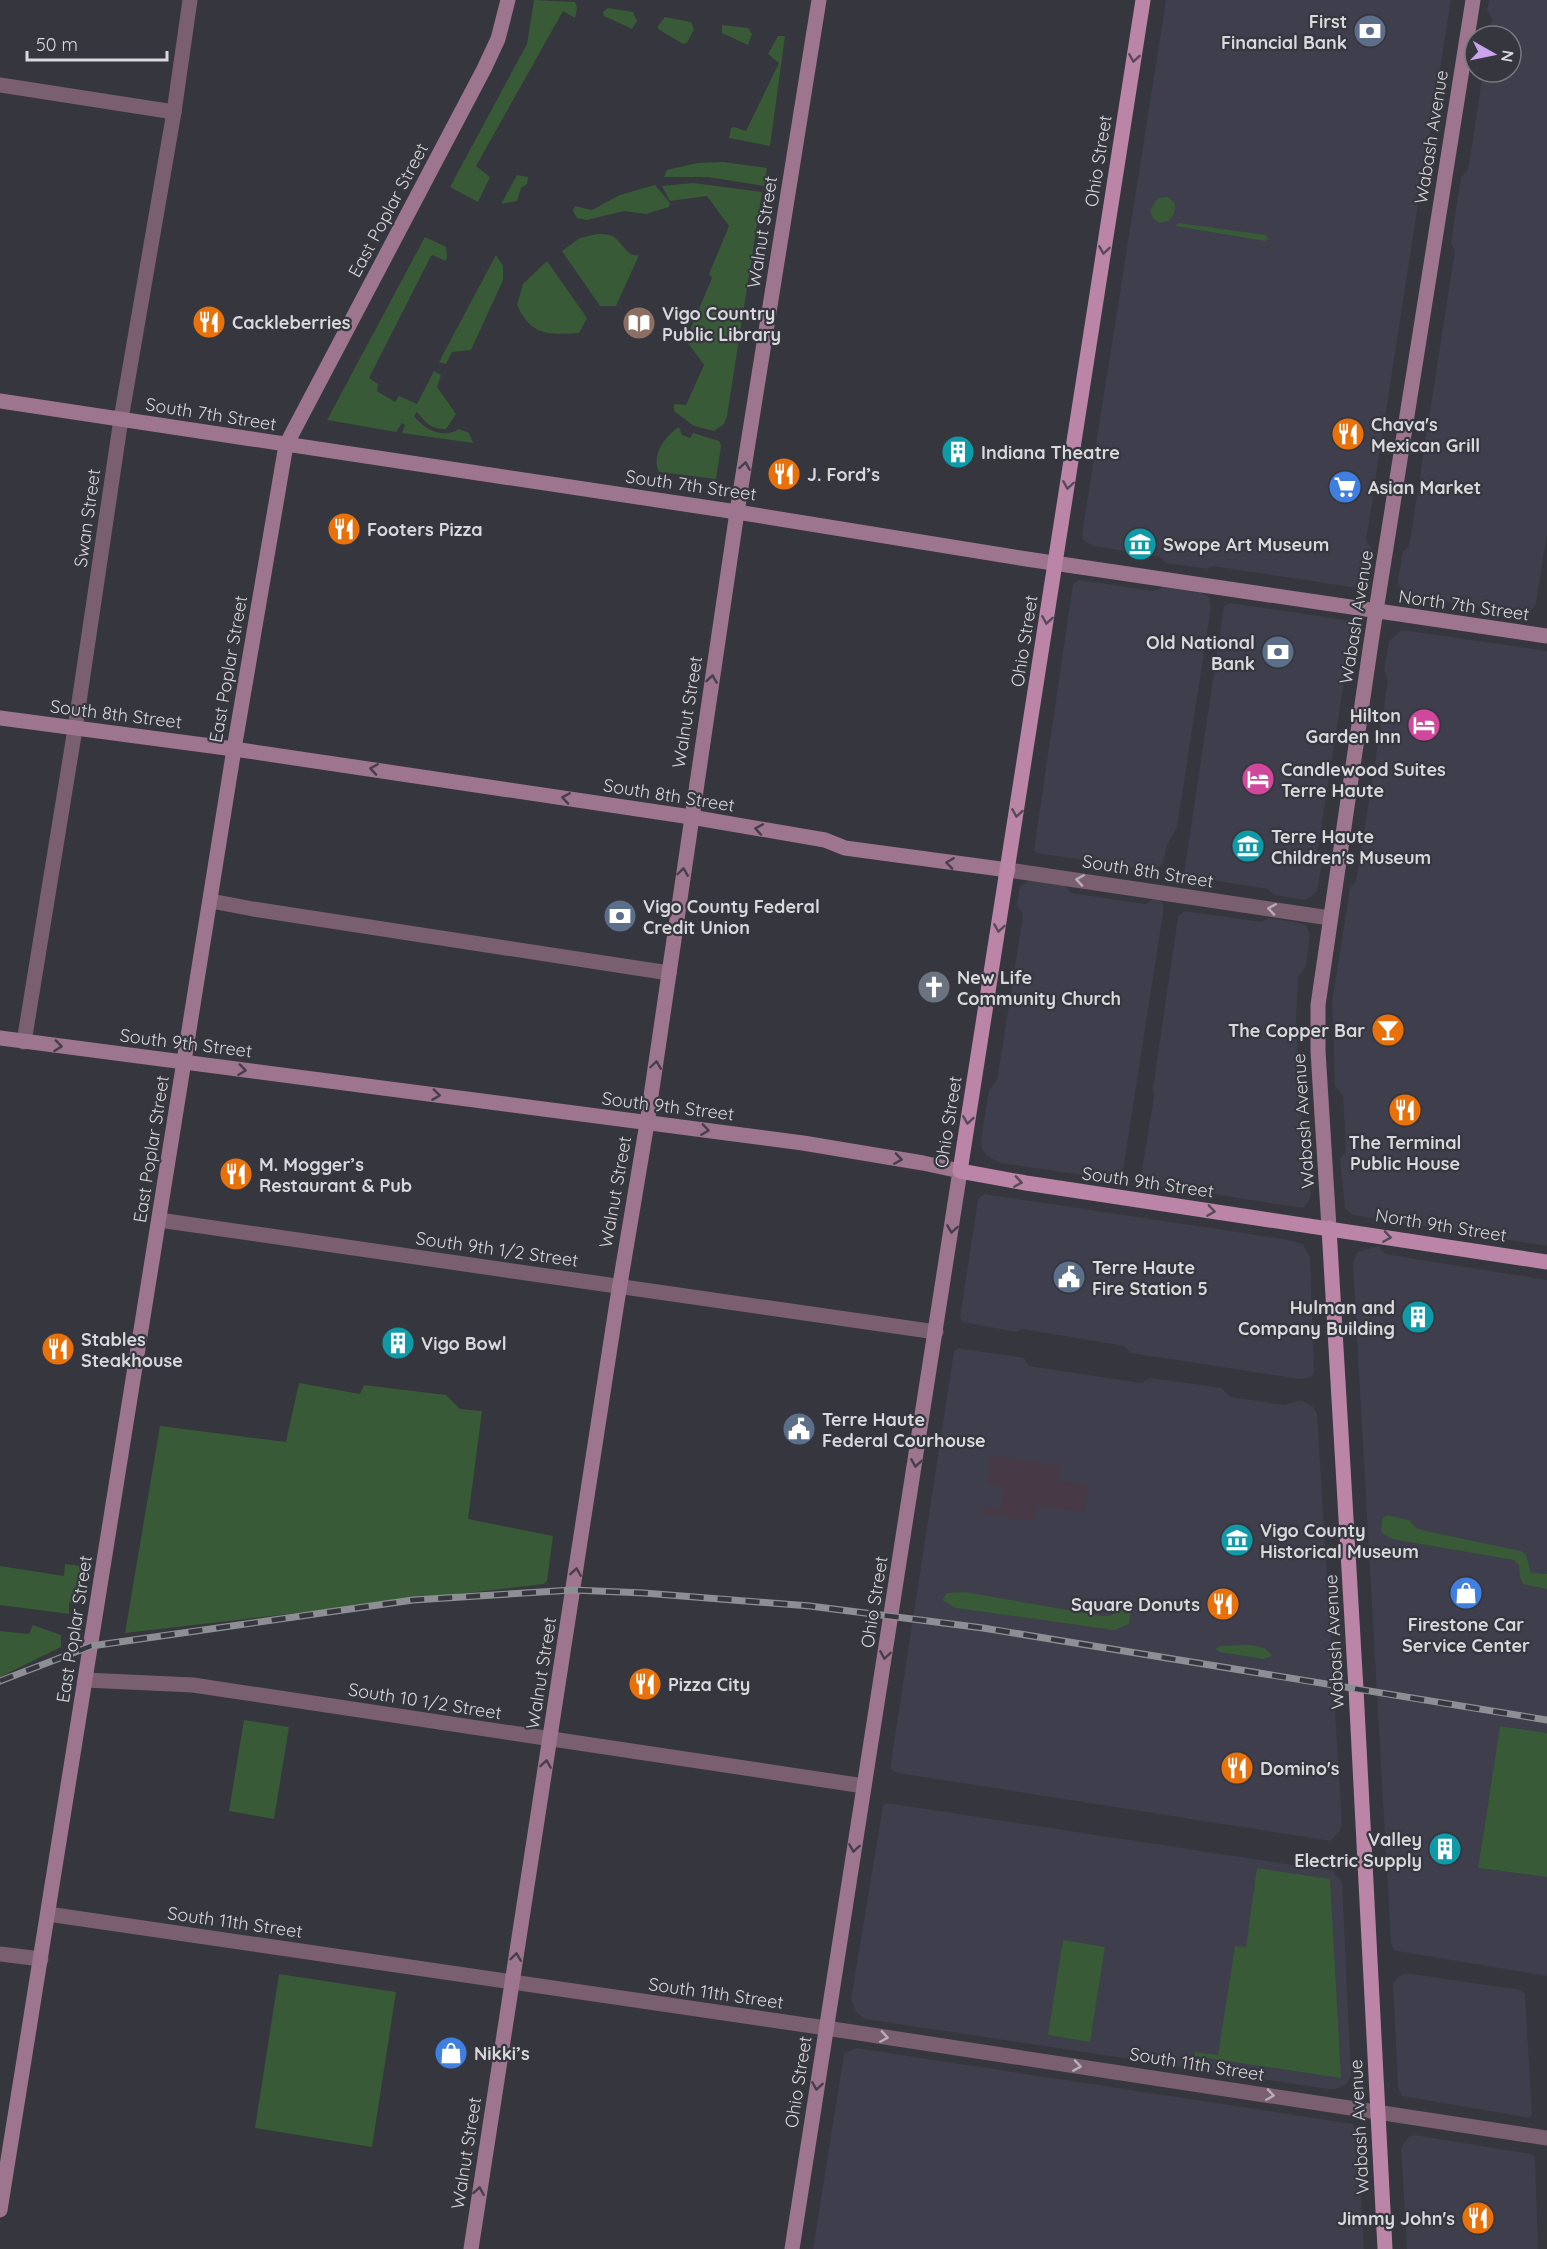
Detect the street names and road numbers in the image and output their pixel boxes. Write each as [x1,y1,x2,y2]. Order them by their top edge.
street label: Wabash Avenue [1409,68,1453,206]
street label: Ohio Street [1079,113,1117,209]
street label: East Poplar Street [343,139,433,281]
street label: Walnut Street [742,174,782,290]
street label: South 7th Street [144,392,278,436]
street label: South 7th Street [624,464,758,506]
street label: Swan Street [69,467,105,569]
street label: Wabash Avenue [1334,548,1378,686]
street label: North 7th Street [1397,584,1531,626]
street label: Ohio Street [1005,593,1043,689]
street label: East Poplar Street [204,594,252,744]
street label: Walnut Street [667,654,707,770]
street label: South 8th Street [49,695,183,733]
street label: South 8th Street [602,773,736,817]
street label: South 8th Street [1081,849,1215,893]
street label: South 9th Street [119,1023,253,1063]
street label: Wabash Avenue [1287,1053,1319,1189]
street label: East Poplar Street [128,1074,174,1224]
street label: Ohio Street [929,1074,967,1170]
street label: South 9th Street [601,1086,735,1126]
street label: Walnut Street [594,1134,636,1250]
street label: South 9th Street [1081,1161,1215,1203]
street label: North 9th Street [1374,1203,1508,1247]
street label: South 9th 1/2 Street [414,1226,580,1272]
street label: East Poplar Street [51,1554,97,1704]
street label: Ohio Street [855,1554,893,1650]
street label: Wabash Avenue [1319,1574,1349,1710]
street label: Walnut Street [521,1615,561,1731]
street label: South 10 1/2 Street [347,1678,503,1724]
street label: South 11th Street [166,1901,304,1943]
street label: South 11th Street [647,1972,785,2014]
street label: Ohio Street [779,2034,817,2130]
street label: South 11th Street [1128,2042,1266,2086]
street label: Wabash Avenue [1344,2059,1374,2195]
street label: Walnut Street [446,2095,486,2211]

